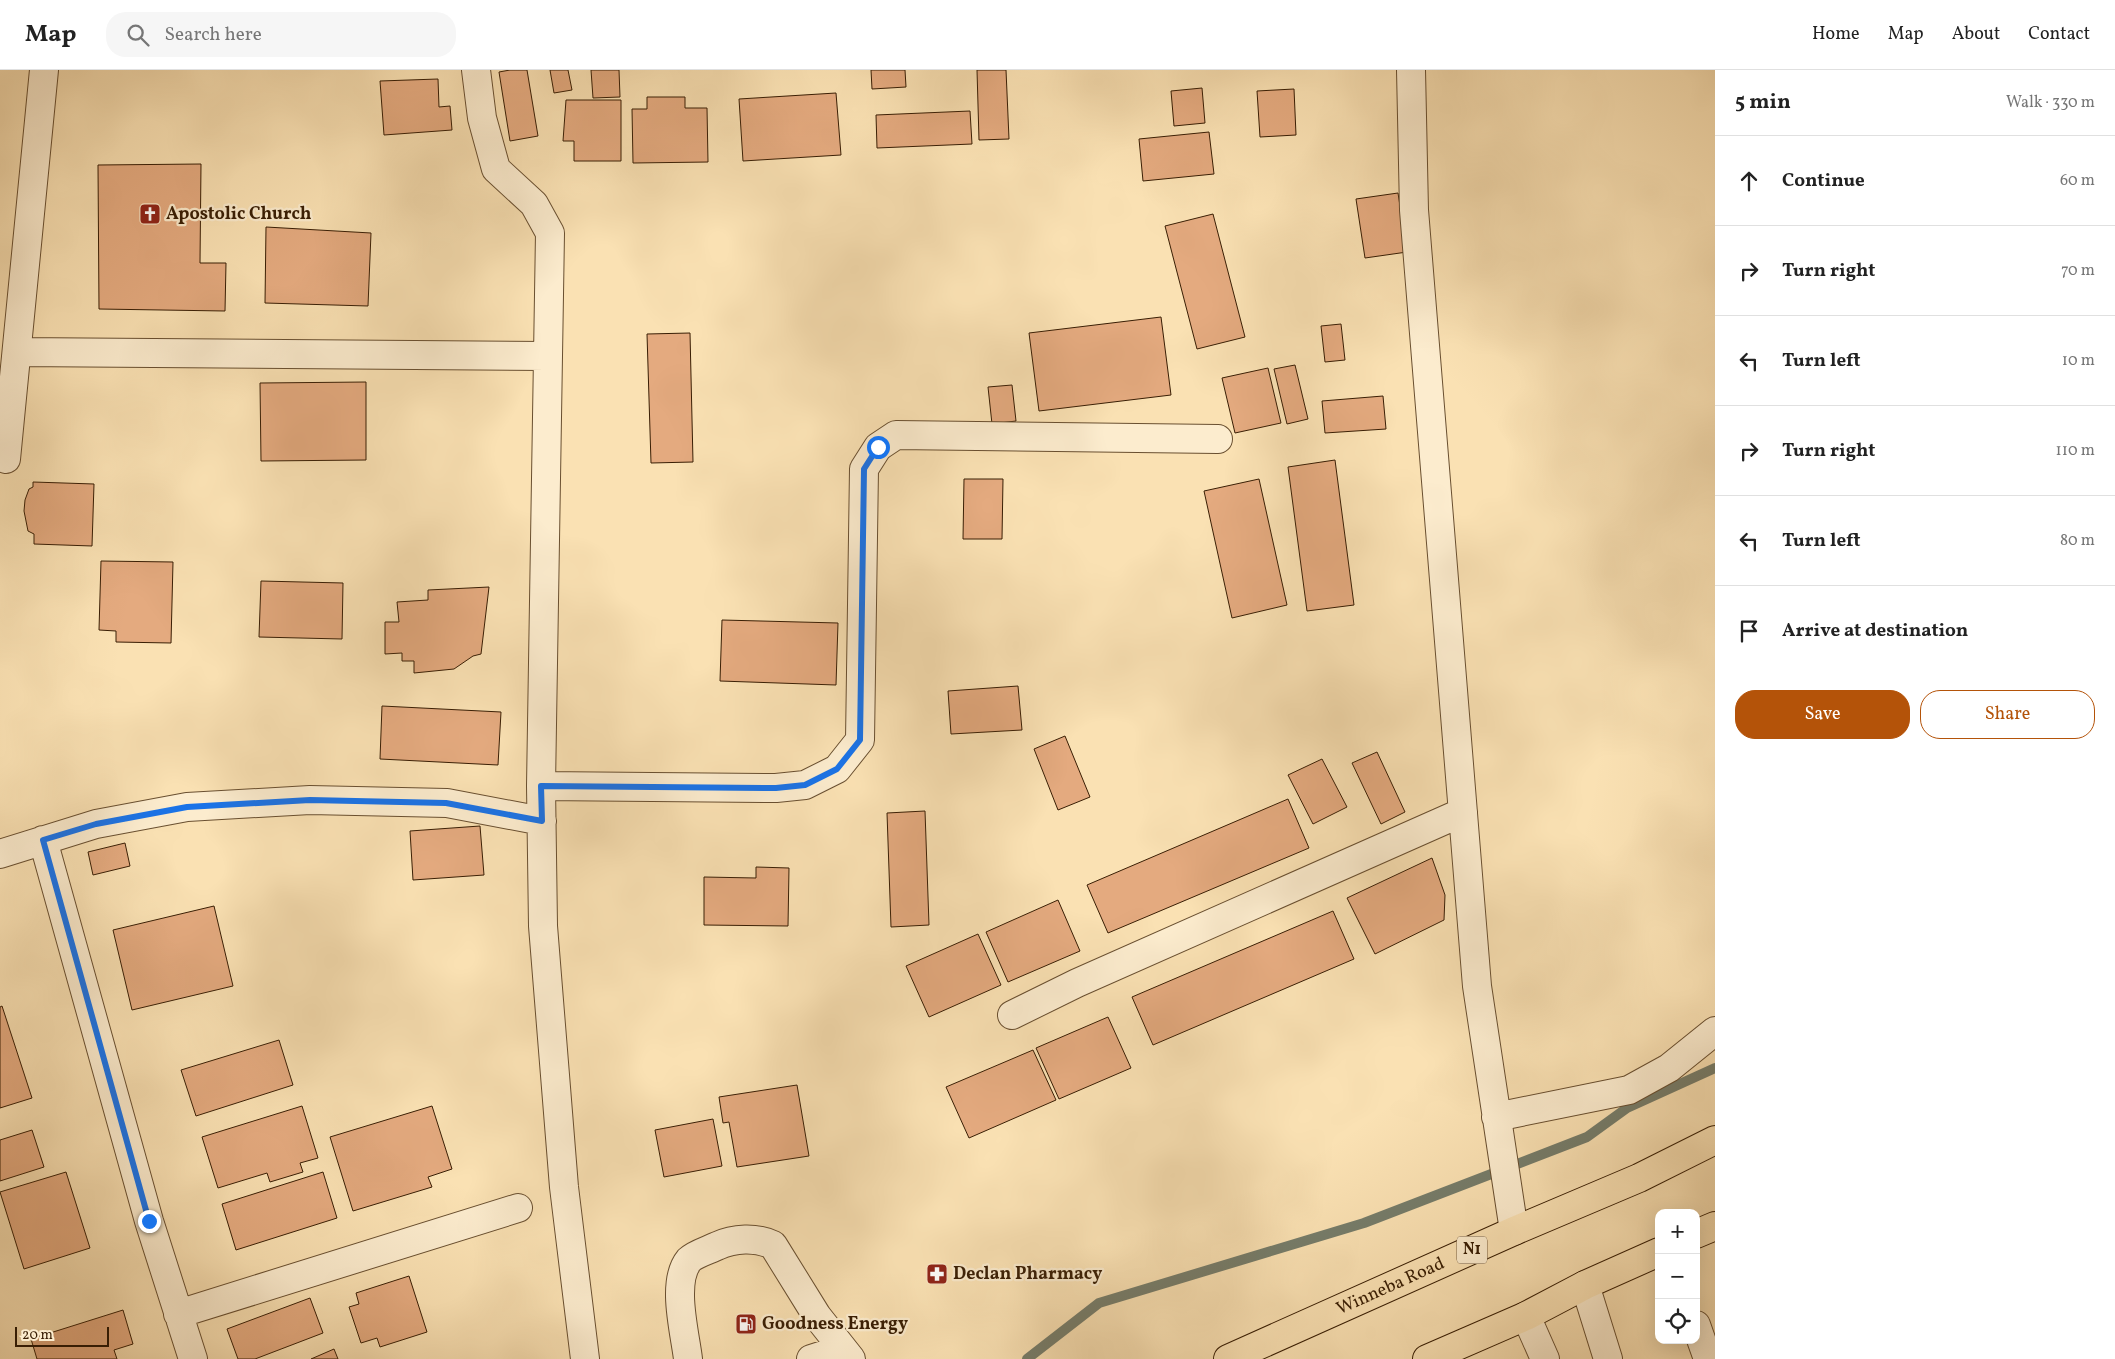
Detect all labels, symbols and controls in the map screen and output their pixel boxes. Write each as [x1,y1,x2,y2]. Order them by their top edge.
search box [106,12,456,57]
text: Map [25,18,76,52]
icon: search [124,21,152,49]
text: Search here [164,22,262,48]
text: Home [1812,22,1860,47]
text: Map [1888,22,1924,47]
text: About [1952,22,2000,47]
text: Contact [2028,22,2090,47]
text: 5 min [1735,88,1791,117]
text: Walk · 330 m [2006,92,2095,114]
icon: ahead [1735,167,1763,195]
text: Continue [1782,168,1865,194]
text: 60 m [2060,170,2095,192]
church icon: Apostolic Church [138,202,162,226]
place label: Apostolic Church [166,202,312,227]
icon: right [1735,257,1763,285]
text: Turn right [1782,258,1875,284]
text: 70 m [2061,260,2095,282]
icon: left [1735,347,1763,375]
text: Turn left [1782,348,1861,374]
text: 10 m [2062,350,2095,372]
route start [867,436,890,459]
icon: right [1735,437,1763,465]
text: Turn right [1782,438,1875,464]
text: 110 m [2056,440,2095,462]
icon: left [1735,527,1763,555]
text: Turn left [1782,528,1861,554]
text: 80 m [2060,530,2095,552]
icon: arrive [1735,617,1763,645]
text: Arrive at destination [1782,618,1968,644]
button: Save [1735,690,1910,739]
button: Share [1920,690,2095,739]
map controls [1655,1209,1700,1344]
button: + [1655,1209,1700,1254]
route end [138,1210,161,1233]
road number: N1 [1457,1236,1487,1264]
street label: Winneba Road [1332,1251,1449,1321]
button: − [1655,1254,1700,1299]
pharmacy icon: Declan Pharmacy [925,1262,949,1286]
place label: Declan Pharmacy [953,1262,1102,1287]
button: locate [1655,1299,1700,1344]
fuel station icon: Goodness Energy [734,1312,758,1336]
place label: Goodness Energy [762,1312,908,1337]
scale bar [15,1324,109,1347]
text: 20 m [22,1326,53,1345]

